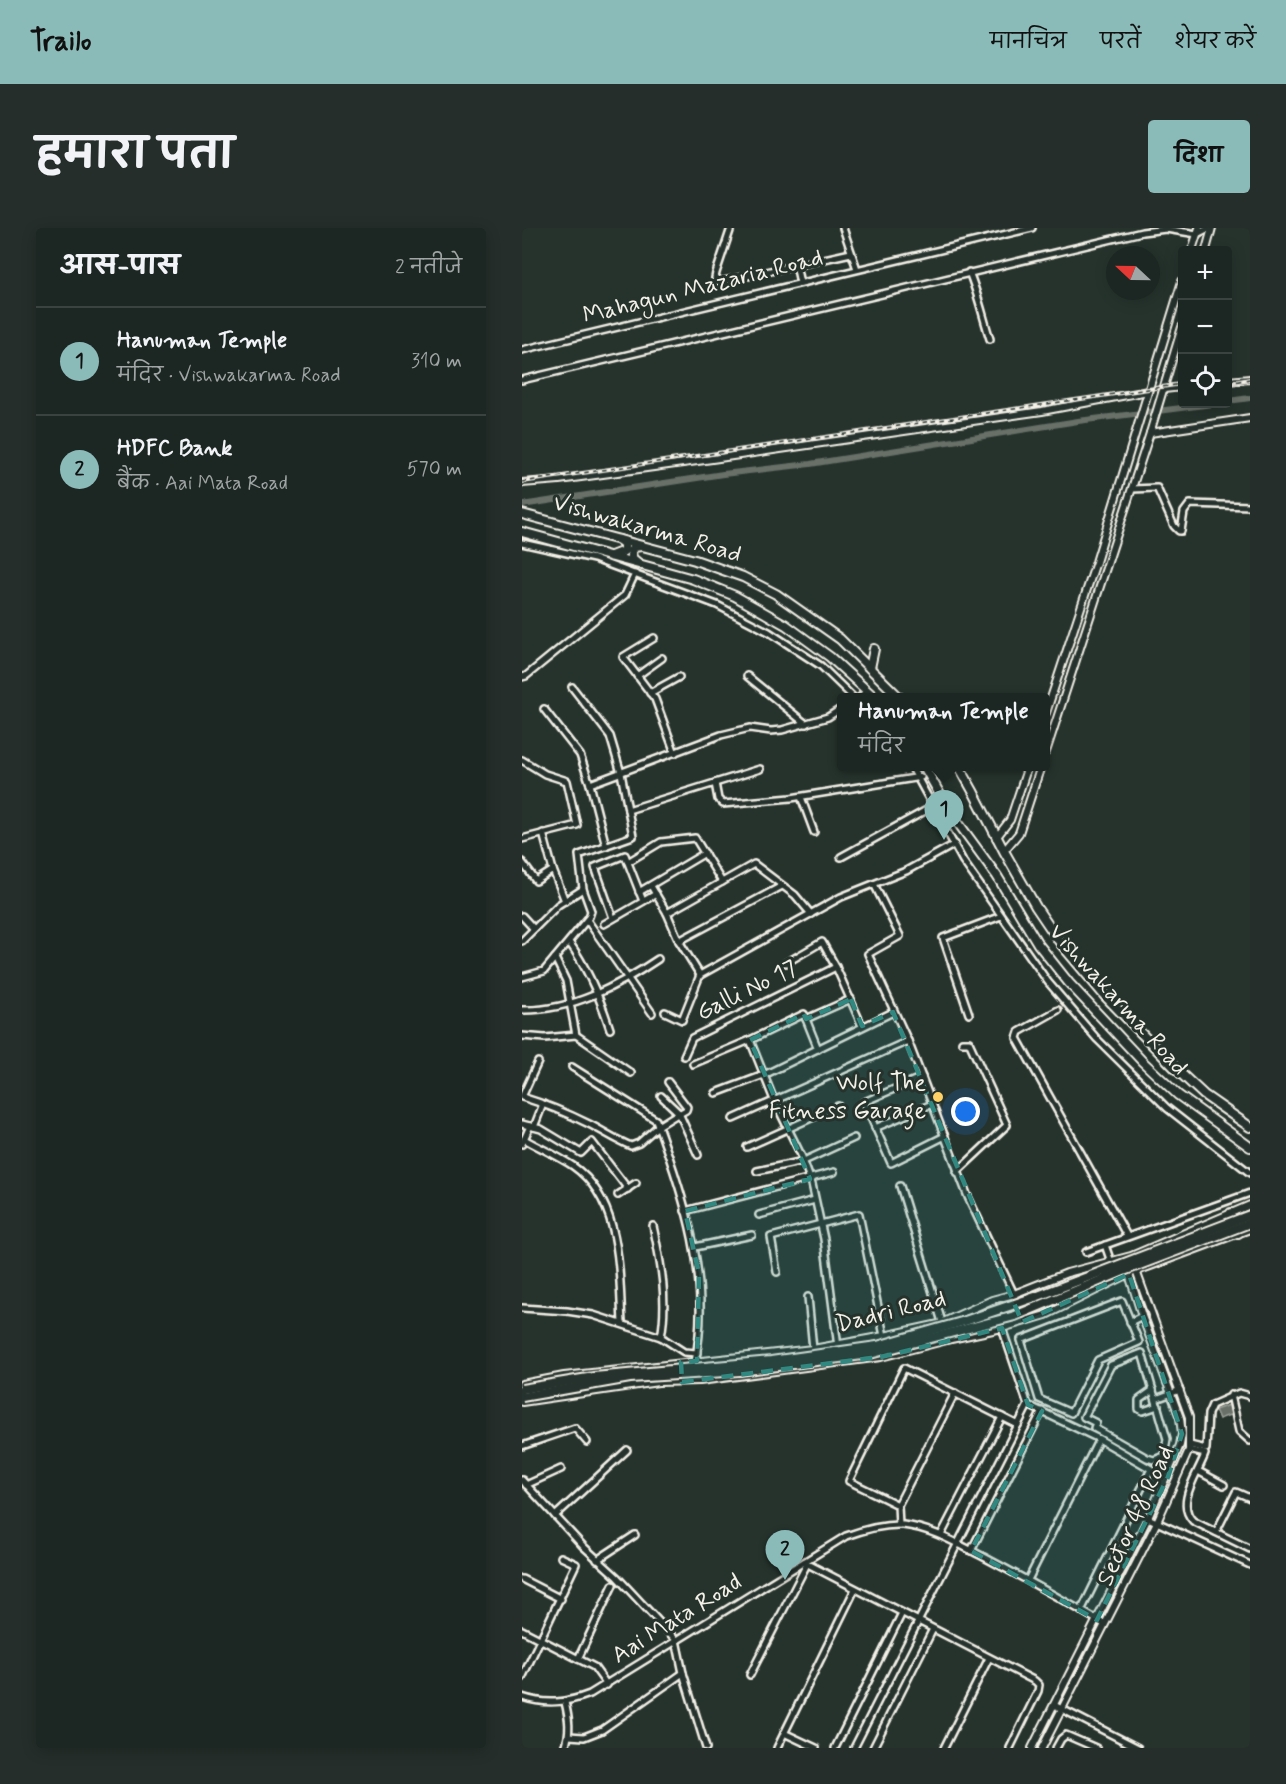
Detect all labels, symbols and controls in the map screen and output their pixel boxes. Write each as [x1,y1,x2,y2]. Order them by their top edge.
text: Trailo [30,24,91,61]
text: मानचित्र [990,28,1067,56]
text: परतें [1100,28,1141,56]
text: शेयर करें [1174,28,1256,56]
button: दिशा [1148,120,1250,193]
text: हमारा पता [36,128,234,183]
street label: Mahagun Mazaria Road [580,242,827,334]
north arrow [1106,246,1160,300]
map controls [1178,246,1232,408]
button: + [1178,246,1232,300]
text: आस-पास [60,250,180,284]
text: 2 नतीजे [395,254,462,281]
button: − [1178,300,1232,354]
text: Hanuman Temple [117,327,287,355]
text: 1 [75,348,84,375]
text: 310 m [411,348,462,375]
button: locate [1178,354,1232,408]
text: मंदिर · Vishwakarma Road [117,362,341,389]
text: HDFC Bank [117,435,232,463]
text: 2 [75,456,84,483]
text: 570 m [407,456,462,483]
text: बैंक · Aai Mata Road [117,470,288,497]
street label: Vishwakarma Road [549,487,745,571]
popup [837,693,1050,771]
text: Hanuman Temple [858,698,1029,726]
text: मंदिर [858,733,905,760]
pin: 1 [924,790,964,840]
street label: Vishwakarma Road [1041,917,1195,1083]
street label: Galli No 17 [692,953,802,1029]
place label: Wolf The Fitness Garage [769,1068,926,1130]
marker: Wolf The Fitness Garage [931,1090,945,1104]
your location [951,1097,980,1126]
street label: Dadri Road [833,1283,949,1341]
street label: Sector 48 Road [1090,1441,1182,1591]
pin: 2 [766,1530,804,1580]
street label: Aai Mata Road [606,1567,748,1671]

